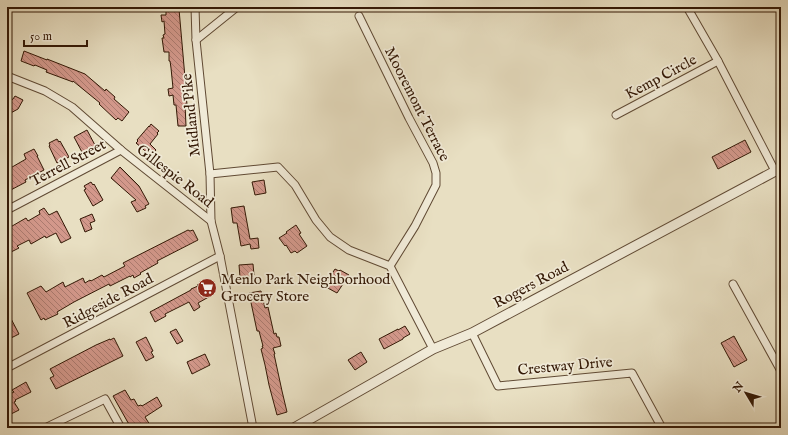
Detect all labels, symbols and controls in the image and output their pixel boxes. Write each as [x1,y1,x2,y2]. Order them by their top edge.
scale bar [24,22,87,48]
text: 50 m [30,29,52,44]
street label: Mooremont Terrace [380,44,454,164]
street label: Kemp Circle [622,50,700,104]
street label: Midland Pike [177,72,205,157]
street label: Terrell Street [27,135,109,191]
street label: Gillespie Road [133,140,218,213]
street label: Rogers Road [490,257,573,313]
street label: Ridgeside Road [60,269,157,333]
place label: Menlo Park Neighborhood Grocery Store [221,270,391,306]
supermarket icon: Menlo Park Neighborhood Grocery Store [196,277,218,299]
street label: Crestway Drive [517,352,613,380]
north arrow [726,373,766,413]
text: N [730,379,748,396]

